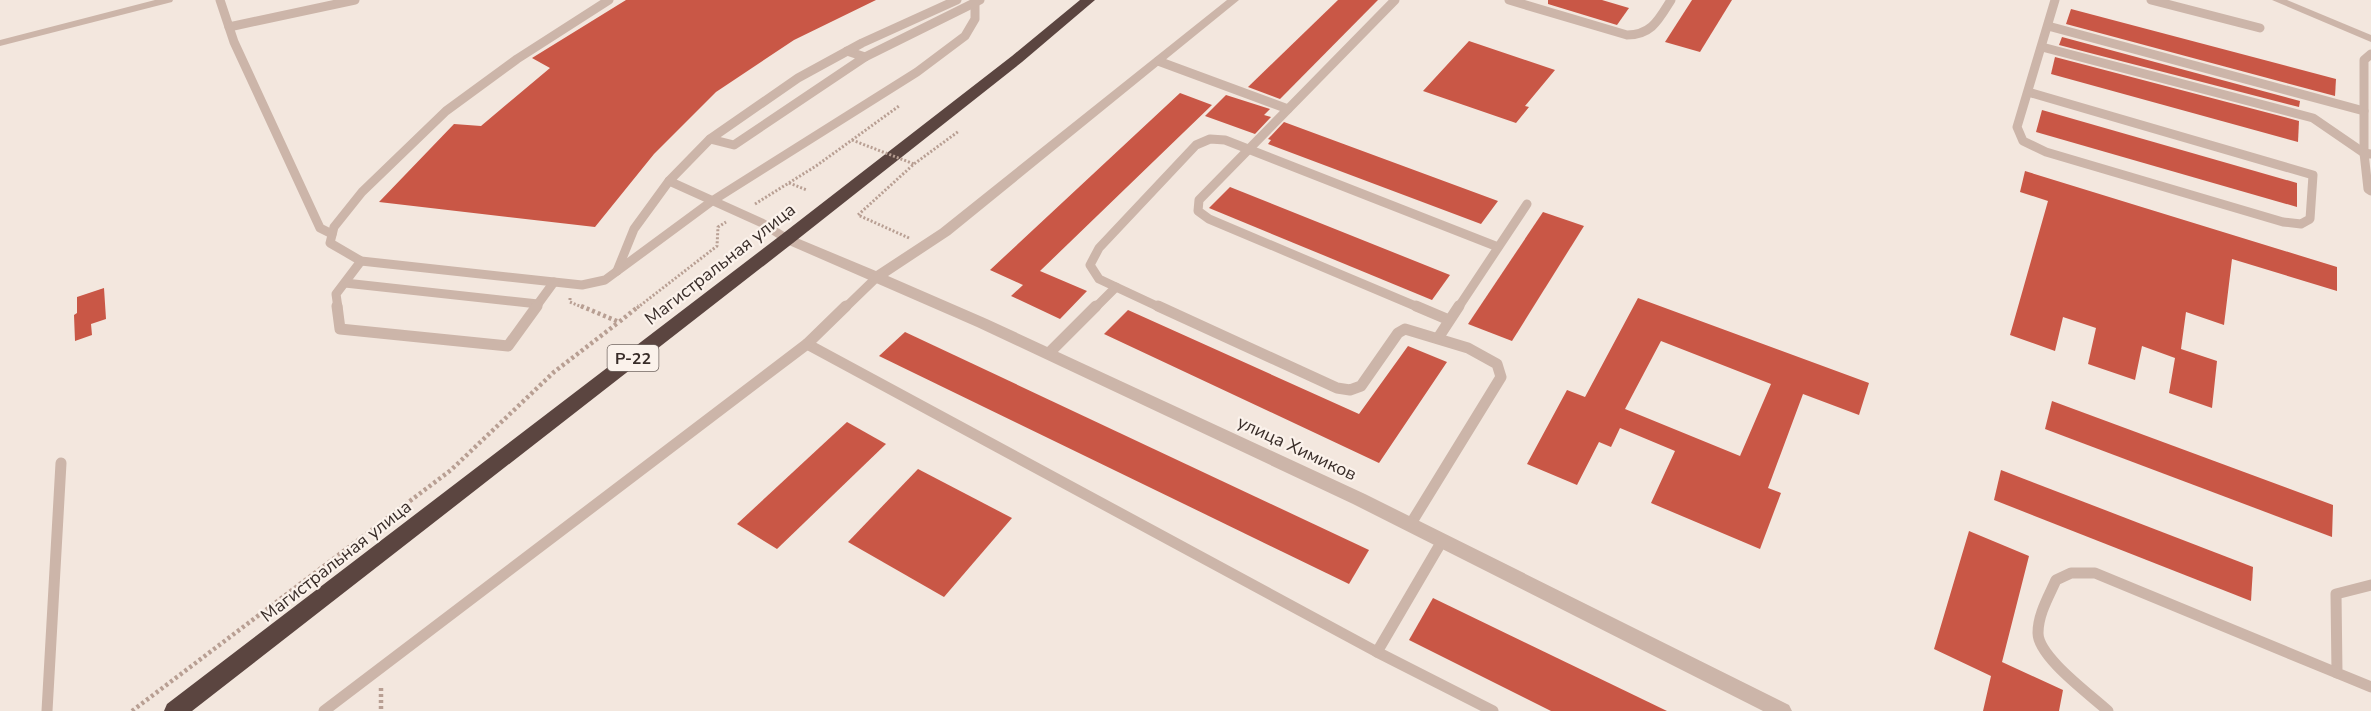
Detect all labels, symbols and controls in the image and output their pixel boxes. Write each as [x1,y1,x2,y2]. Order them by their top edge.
street label: Магистральная улица [640,198,800,330]
road number: Р-22 [608,345,658,371]
street label: улица Химиков [1234,410,1361,486]
street label: Магистральная улица [256,495,416,627]

